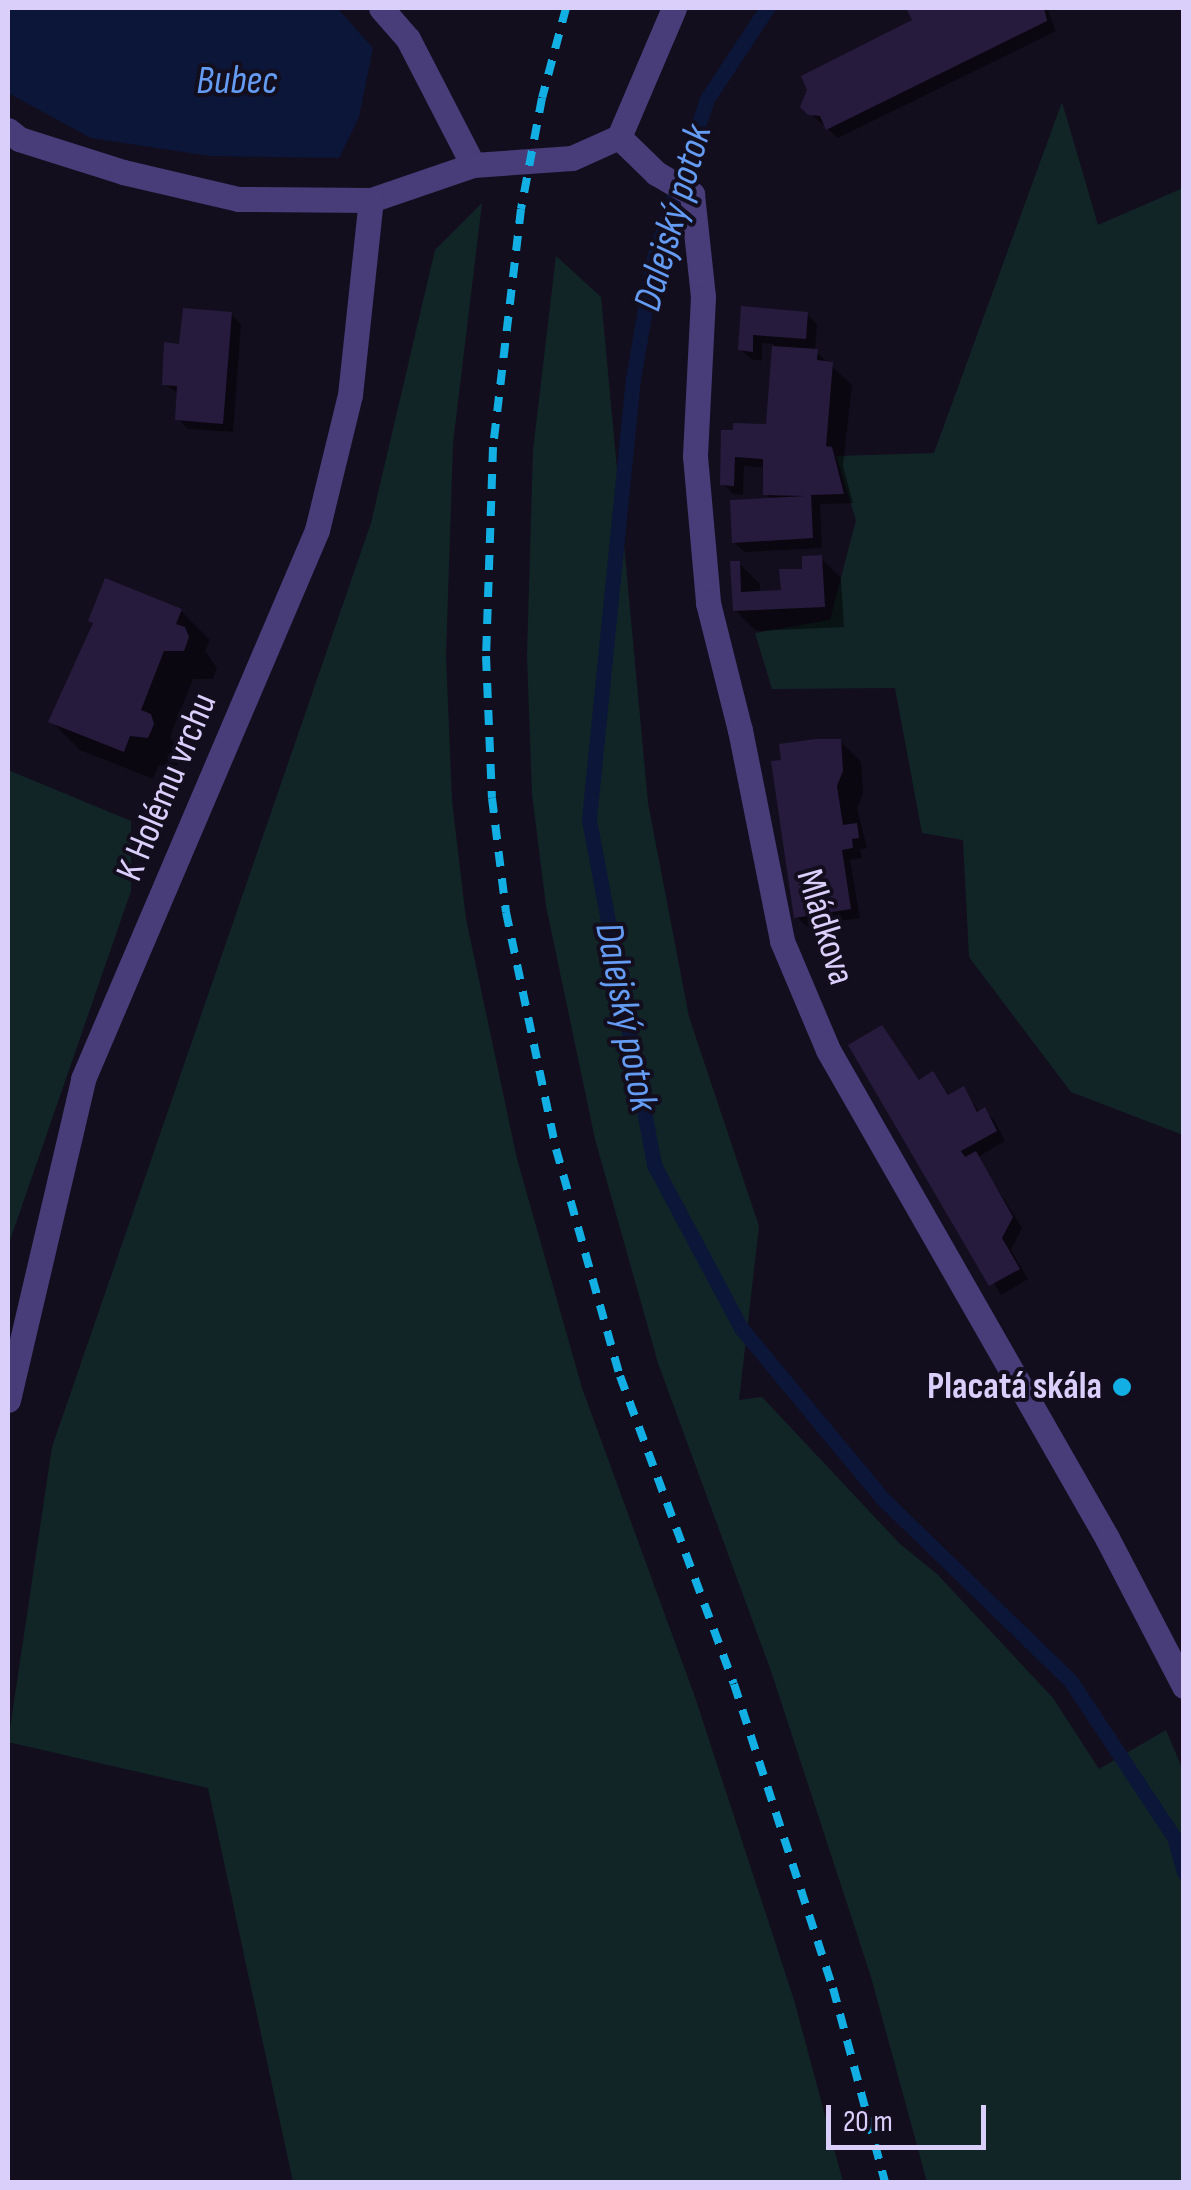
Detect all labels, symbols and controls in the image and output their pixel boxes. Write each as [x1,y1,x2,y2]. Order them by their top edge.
water label: Bubec [196,57,278,105]
water label: Dalejský potok [624,120,722,316]
street label: K Holému vrchu [107,686,227,888]
street label: Mládkova [786,864,864,990]
water label: Dalejský potok [584,919,668,1115]
place label: Placatá skála [927,1364,1102,1410]
marker: Placatá skála [1111,1376,1133,1398]
scale bar [831,2085,991,2147]
text: 20 m [843,2104,893,2140]

